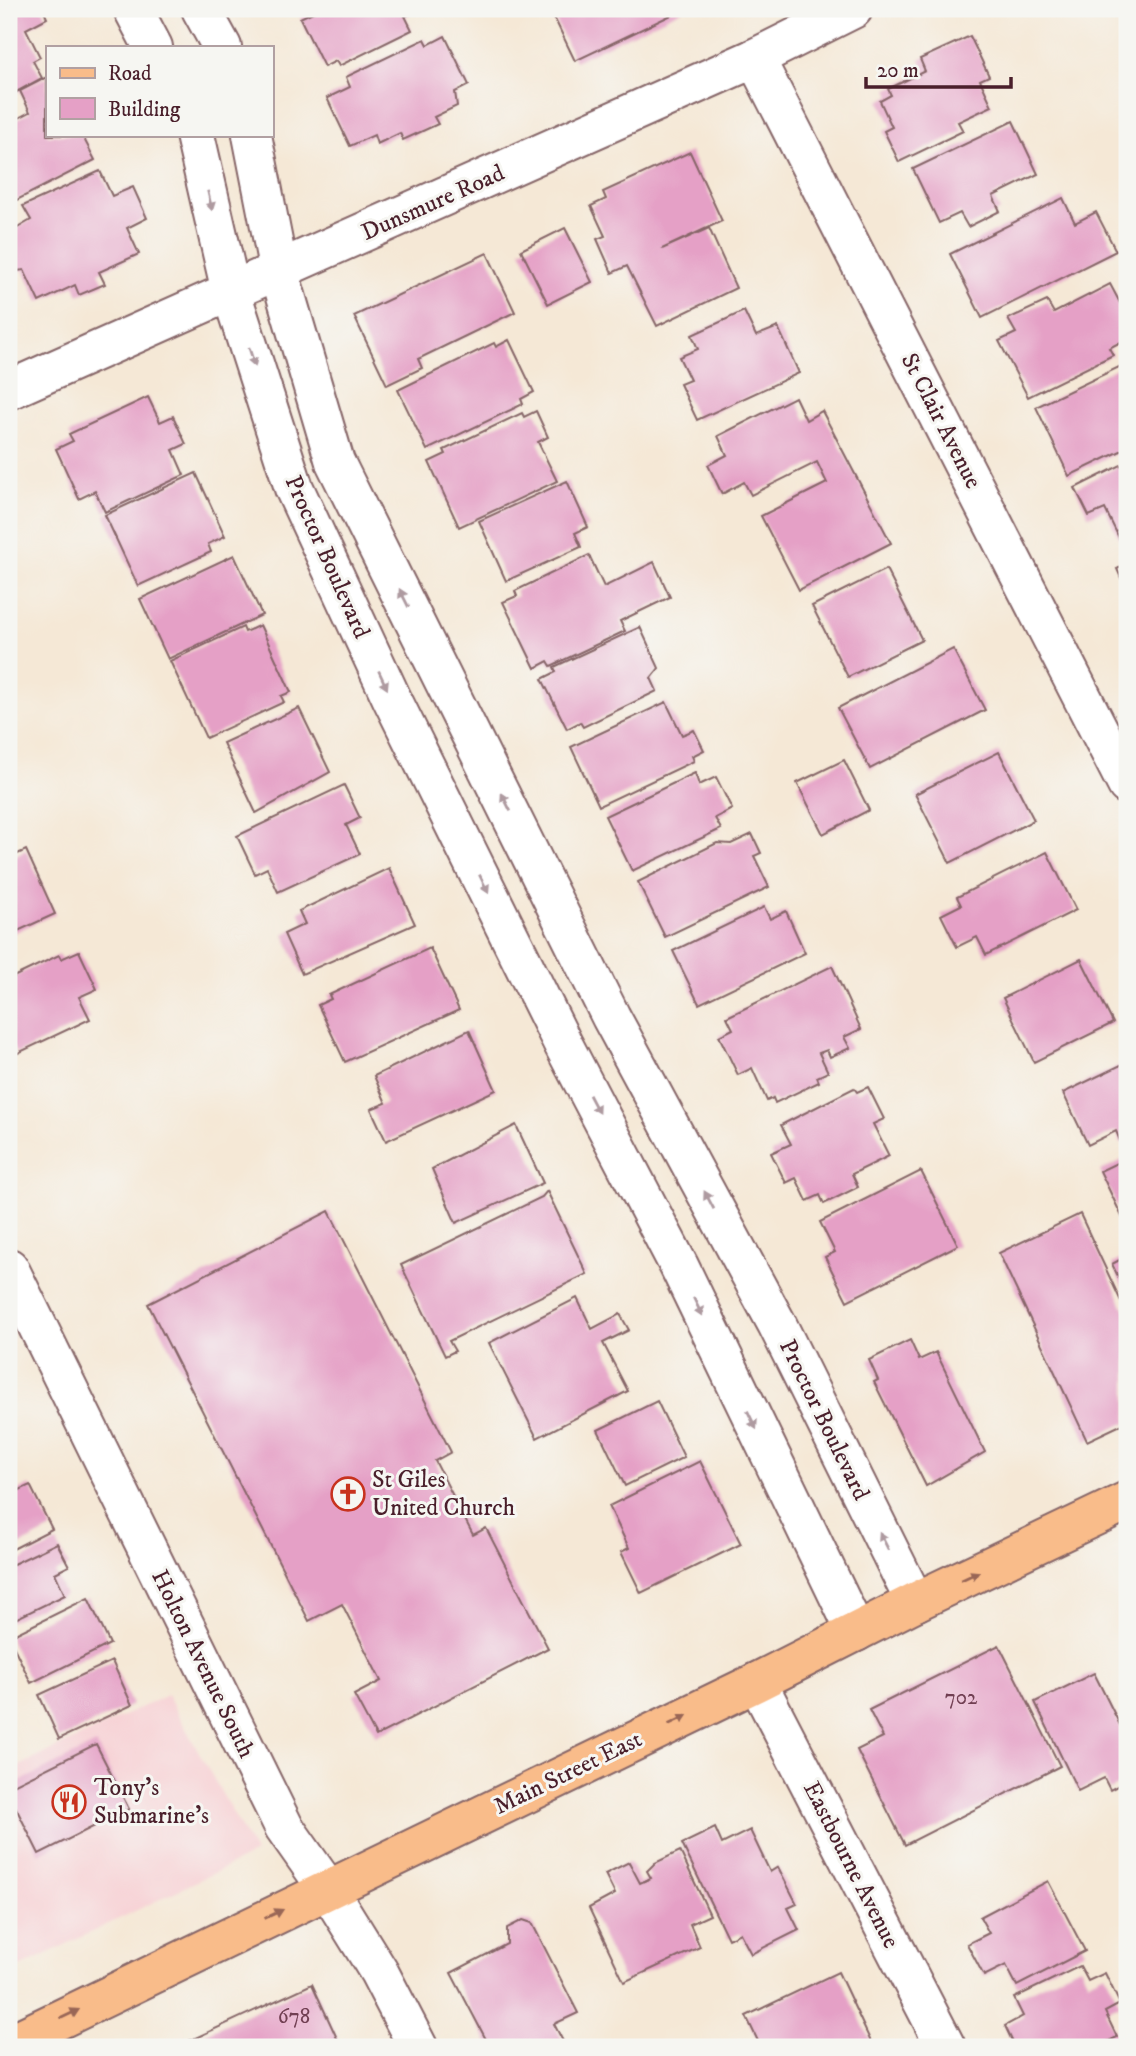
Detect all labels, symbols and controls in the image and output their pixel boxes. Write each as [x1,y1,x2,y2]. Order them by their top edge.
legend [46,46,273,136]
scale bar [866,46,1012,90]
text: 20 m [877,58,919,84]
text: Road [108,61,152,87]
text: Building [108,97,181,123]
street label: Dunsmure Road [357,158,509,248]
one-way arrow [205,190,216,212]
one-way arrow [247,347,257,368]
street label: St Clair Avenue [894,348,988,494]
street label: Proctor Boulevard [278,471,376,643]
one-way arrow [398,588,409,608]
one-way arrow [378,670,389,691]
one-way arrow [500,792,511,812]
one-way arrow [479,874,490,894]
one-way arrow [589,1094,600,1114]
one-way arrow [703,1190,715,1209]
one-way arrow [692,1297,704,1317]
street label: Proctor Boulevard [772,1335,876,1505]
one-way arrow [747,1410,758,1430]
place label: St Giles United Church [372,1465,516,1523]
church icon: St Giles United Church [329,1475,367,1513]
one-way arrow [879,1531,890,1551]
street label: Holton Avenue South [144,1565,262,1764]
one-way arrow [960,1570,980,1581]
house number: 702 [945,1685,978,1711]
one-way arrow [668,1714,688,1726]
street label: Main Street East [489,1724,647,1822]
place label: Tony's Submarine's [94,1773,209,1831]
street label: Eastbourne Avenue [796,1777,906,1953]
restaurant icon: Tony's Submarine's [50,1783,88,1821]
one-way arrow [264,1909,284,1920]
house number: 678 [278,2004,310,2030]
one-way arrow [60,2009,80,2020]

